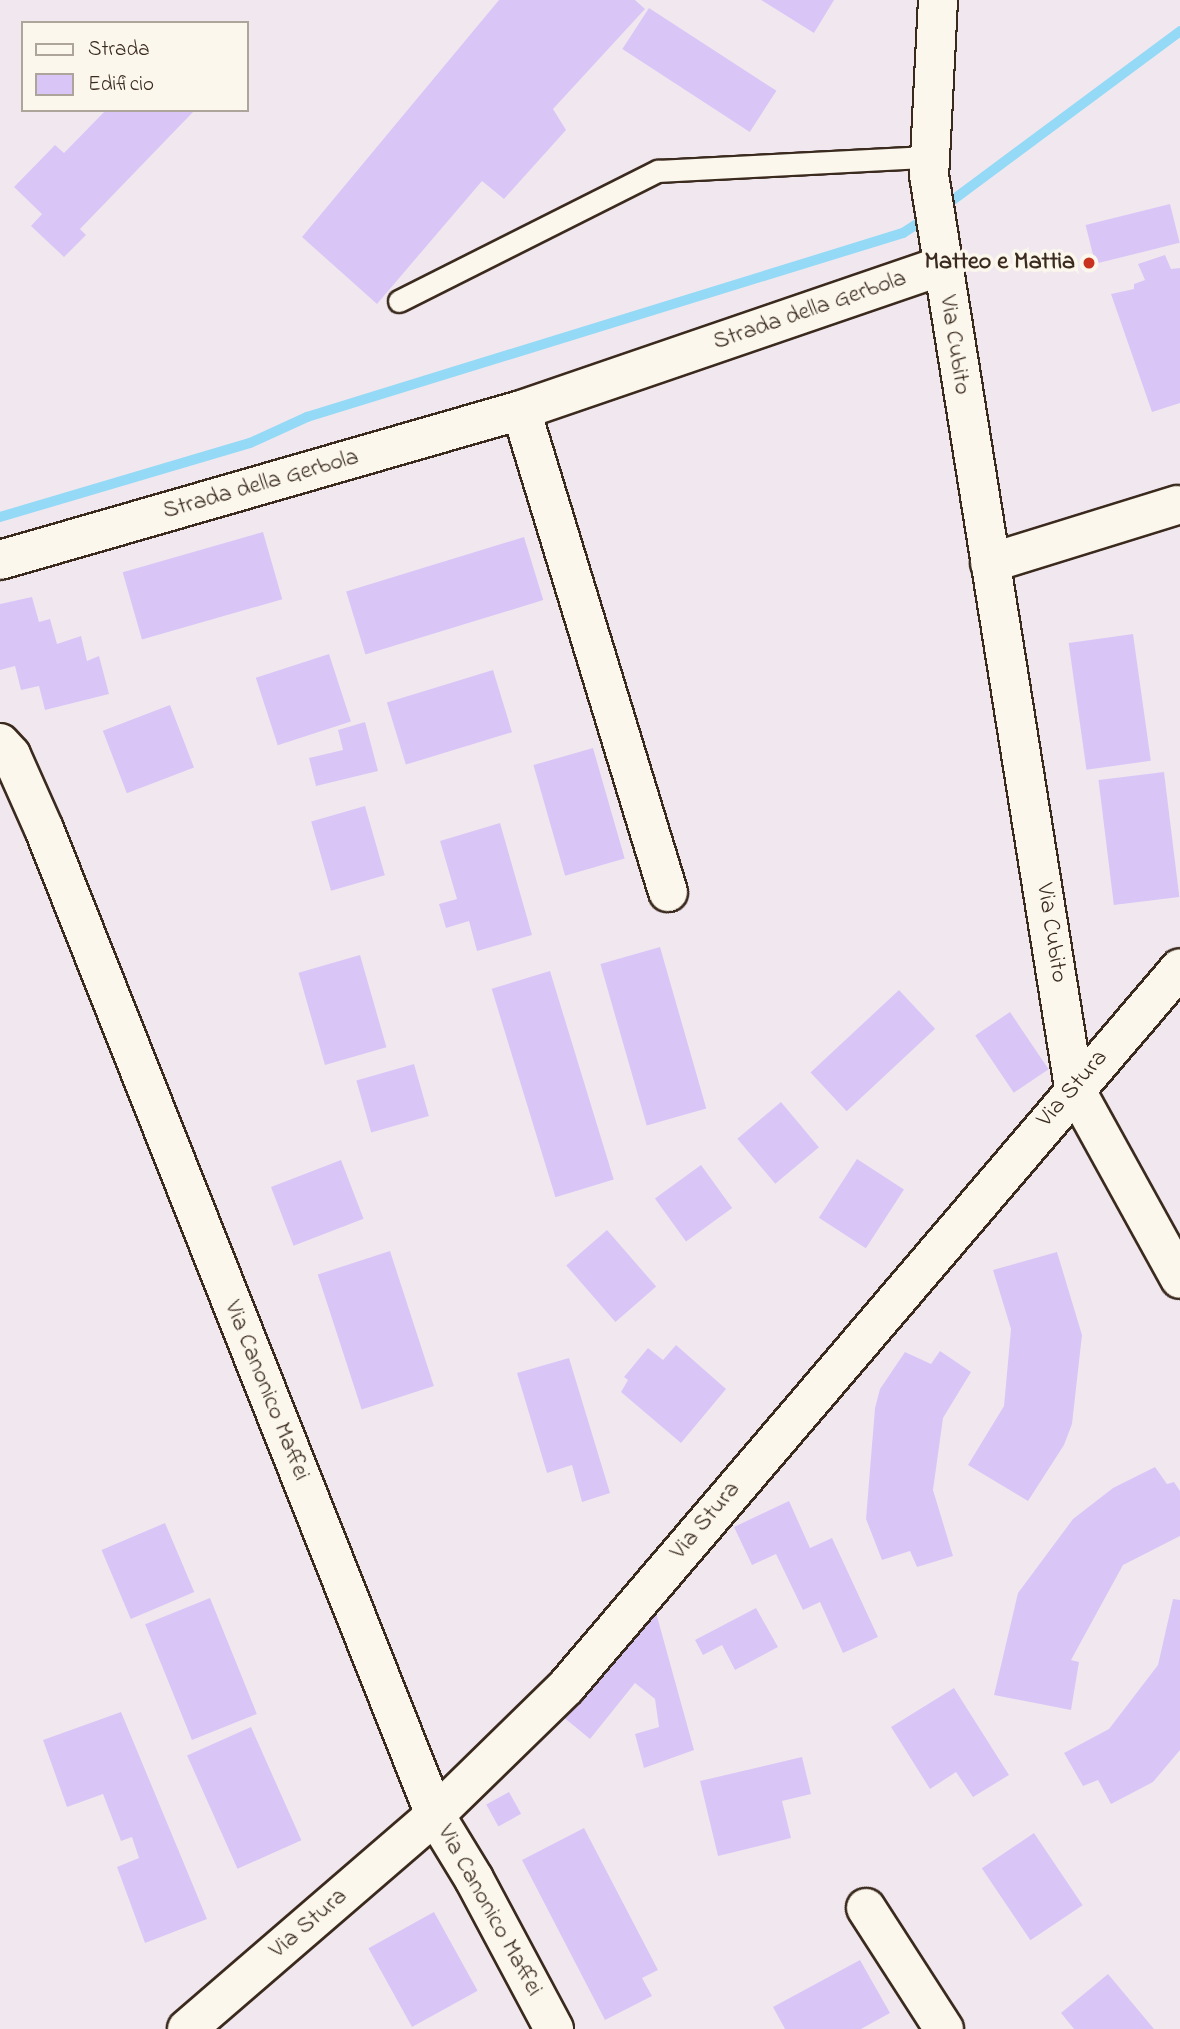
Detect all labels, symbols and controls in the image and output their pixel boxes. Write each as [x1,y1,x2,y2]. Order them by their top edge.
legend [21,21,248,112]
text: Strada [88,35,150,65]
text: Edificio [88,70,154,100]
place label: Matteo e Mattia [924,249,1075,277]
marker: Matteo e Mattia [1081,255,1097,271]
street label: Strada della Gerbola [710,264,910,358]
street label: Via Cubito [932,293,976,397]
street label: Strada della Gerbola [160,443,362,527]
street label: Via Cubito [1029,881,1073,985]
street label: Via Stura [1032,1044,1114,1134]
street label: Via Canonico Maffei [217,1297,315,1485]
street label: Via Stura [665,1476,747,1566]
street label: Via Canonico Maffei [430,1820,548,2002]
street label: Via Stura [264,1883,354,1965]

